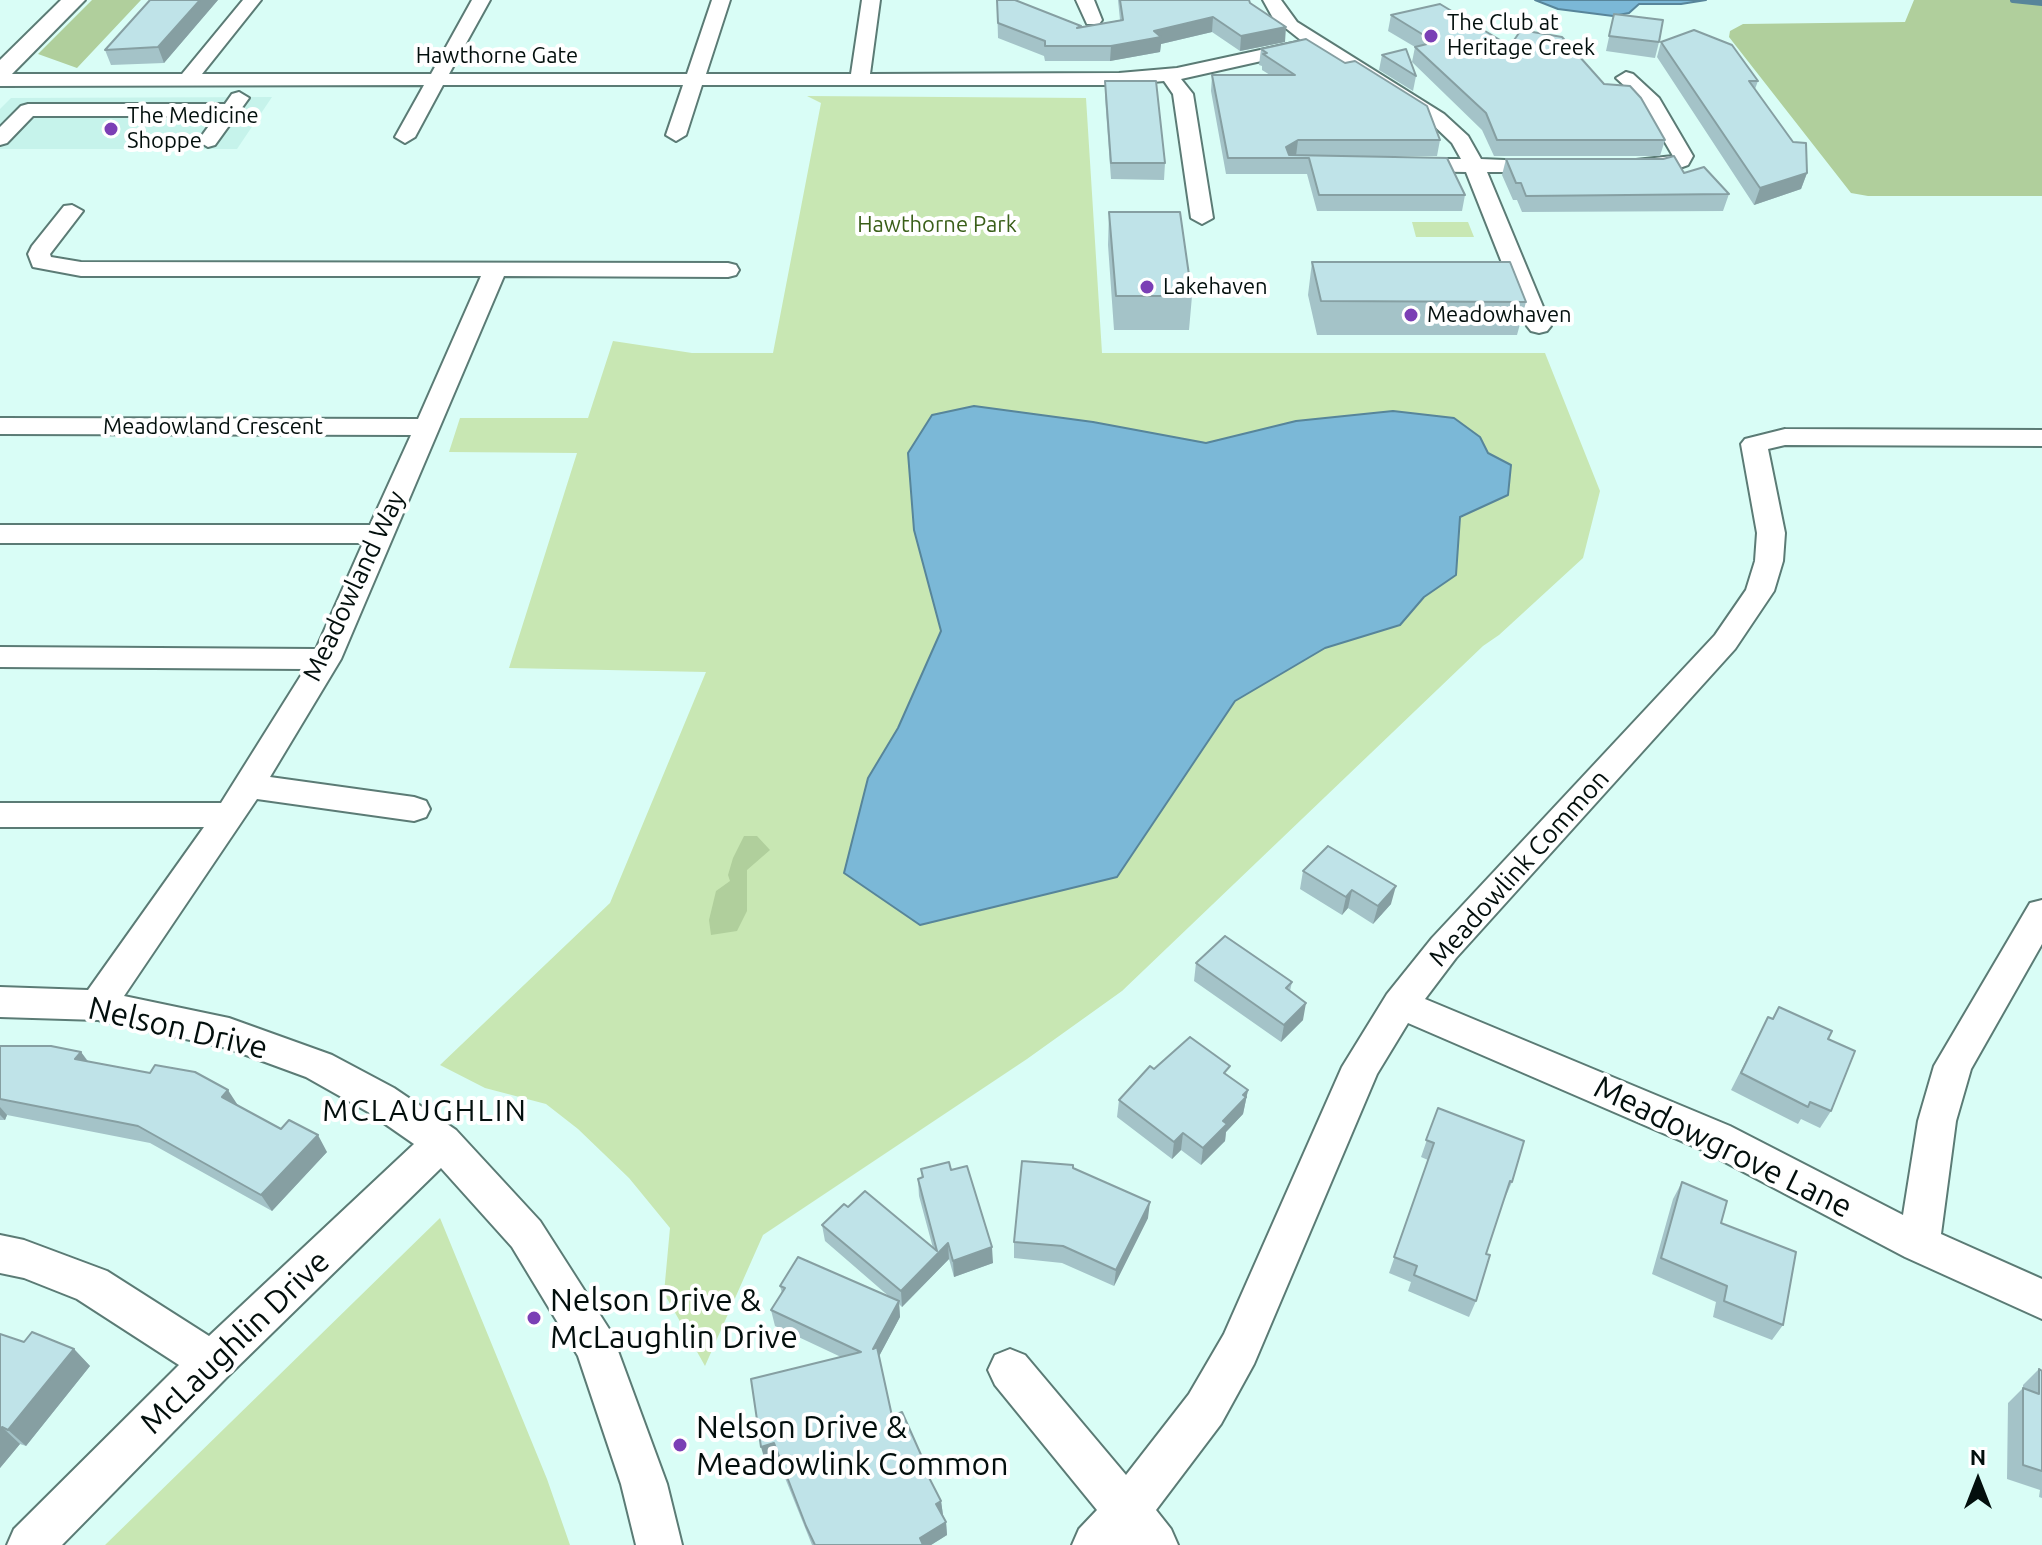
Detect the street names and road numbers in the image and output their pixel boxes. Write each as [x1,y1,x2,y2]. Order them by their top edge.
street label: Hawthorne Gate [416,43,578,69]
street label: Meadowland Crescent [103,414,323,440]
street label: Meadowland Way [296,486,412,686]
street label: Meadowlink Common [1422,763,1616,973]
street label: Nelson Drive [85,989,271,1067]
street label: Meadowgrove Lane [1588,1068,1858,1226]
street label: McLaughlin Drive [133,1242,337,1442]

